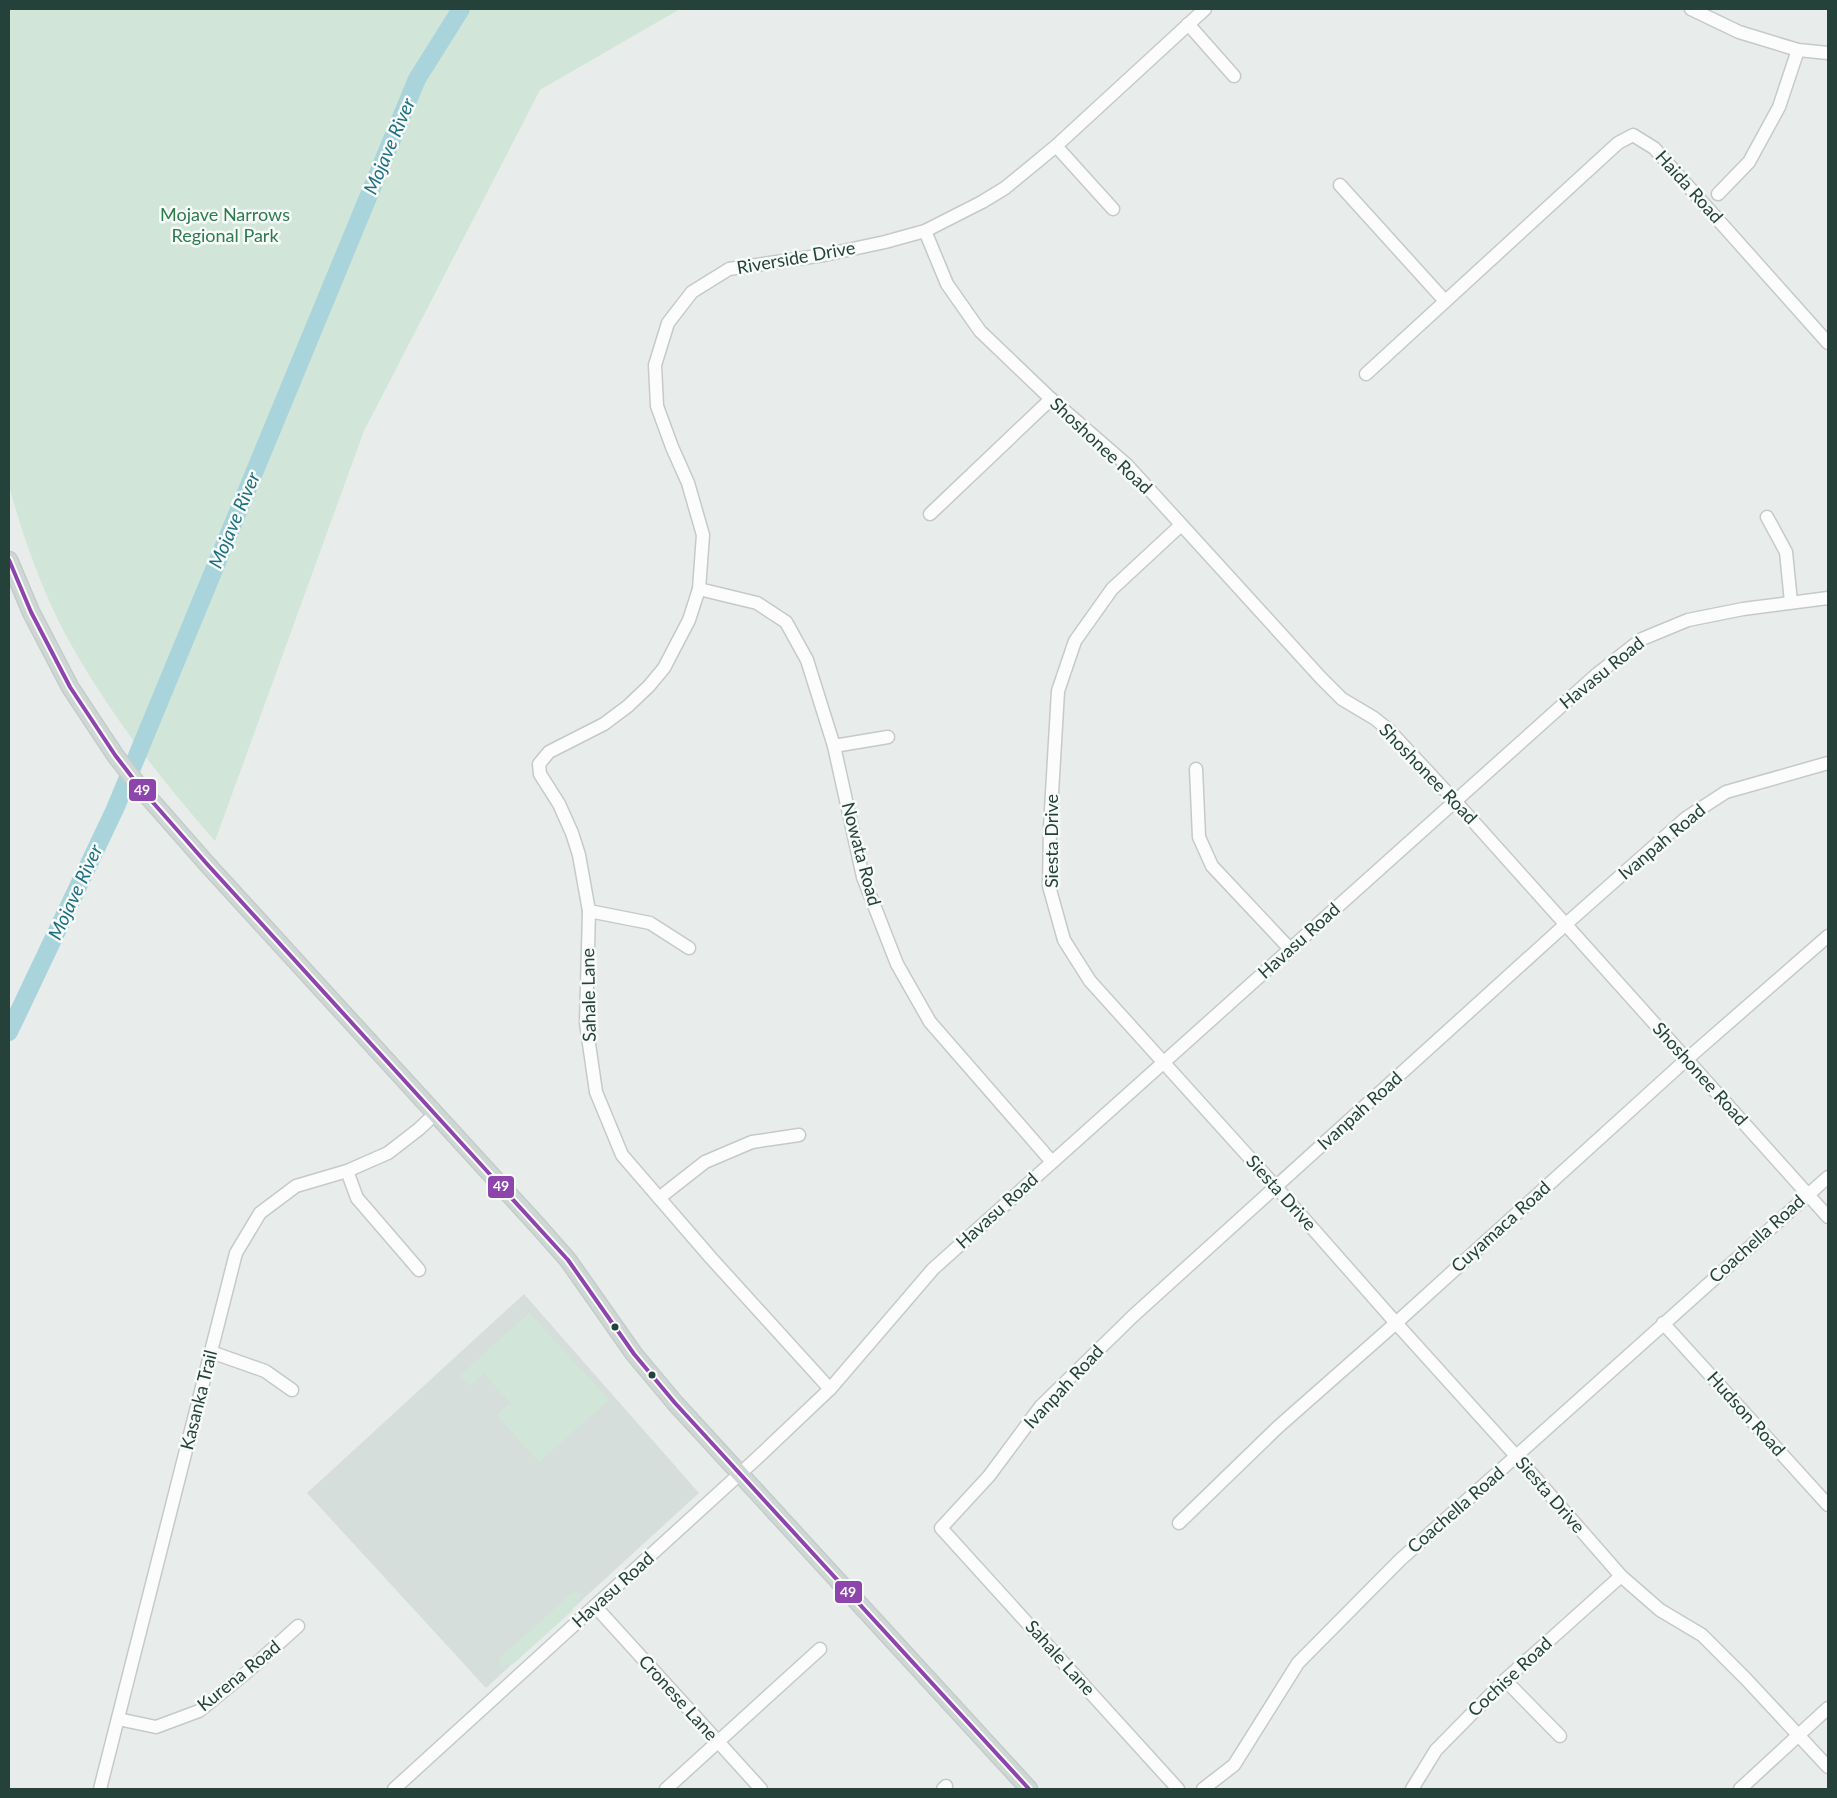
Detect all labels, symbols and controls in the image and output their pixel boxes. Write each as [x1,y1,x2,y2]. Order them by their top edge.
water label: Mojave River [358,94,419,197]
street label: Haida Road [1651,145,1728,227]
park label: Mojave Narrows Regional Park [160,203,290,246]
street label: Riverside Drive [735,236,857,278]
street label: Shoshonee Road [1046,392,1157,498]
water label: Mojave River [203,468,264,571]
street label: Havasu Road [1555,631,1648,713]
street label: Shoshonee Road [1375,718,1482,828]
line badge: 49 [128,778,157,802]
text: 49 [134,781,150,798]
street label: Siesta Drive [1040,794,1062,888]
street label: Ivanpah Road [1613,799,1709,884]
street label: Nowata Road [838,800,886,908]
water label: Mojave River [43,840,107,943]
street label: Havasu Road [1253,898,1344,983]
street label: Sahale Lane [576,948,600,1042]
street label: Shoshonee Road [1649,1017,1753,1130]
street label: Ivanpah Road [1312,1066,1406,1154]
street label: Siesta Drive [1242,1150,1321,1235]
street label: Havasu Road [951,1168,1042,1253]
line badge: 49 [487,1175,515,1199]
street label: Cuyamaca Road [1446,1176,1554,1277]
text: 49 [493,1177,509,1194]
street label: Coachella Road [1704,1190,1809,1287]
unlabelled marker [610,1322,620,1332]
street label: Ivanpah Road [1019,1340,1108,1433]
street label: Kasanka Trail [175,1347,221,1452]
street label: Hudson Road [1703,1366,1790,1460]
unlabelled marker [647,1370,657,1380]
street label: Siesta Drive [1512,1452,1590,1537]
street label: Coachella Road [1402,1461,1508,1557]
street label: Havasu Road [567,1547,658,1632]
line badge: 49 [834,1580,863,1604]
text: 49 [840,1583,856,1600]
street label: Sahale Lane [1021,1615,1100,1700]
street label: Cochise Road [1463,1632,1556,1721]
street label: Kurena Road [192,1635,284,1715]
street label: Cronese Lane [635,1650,723,1745]

